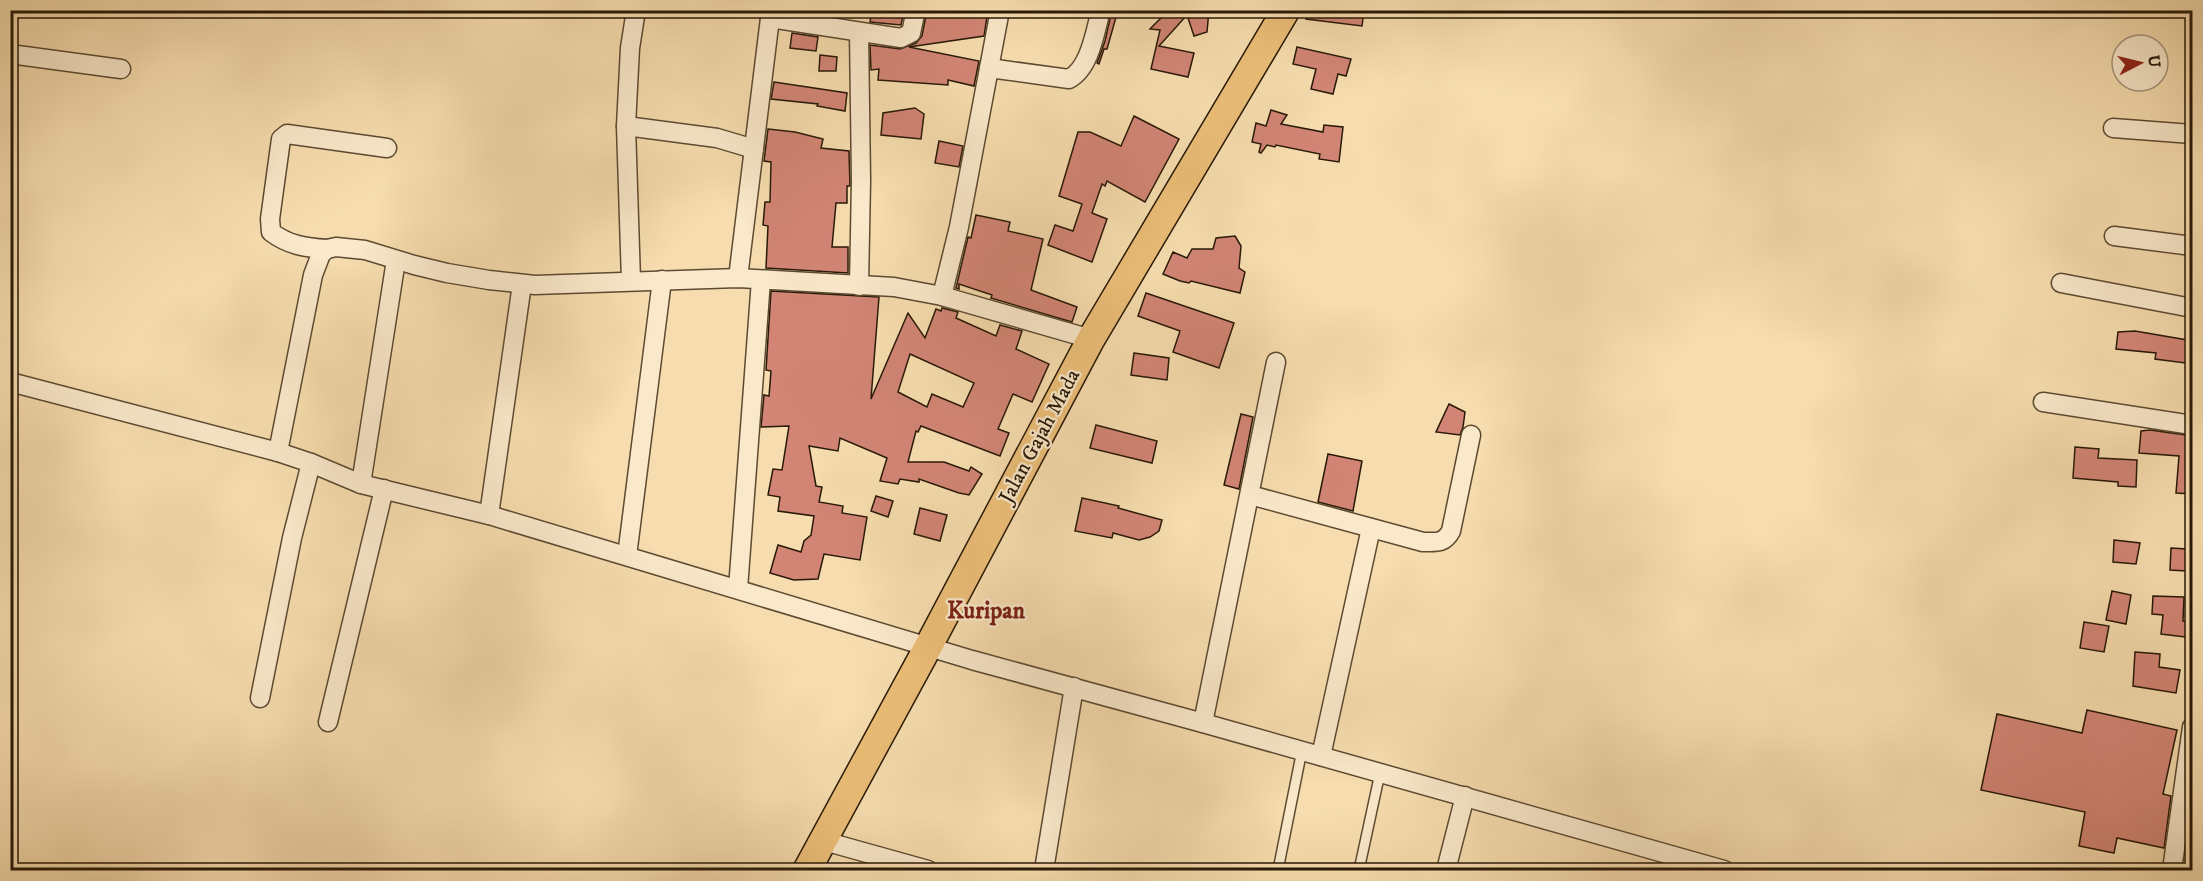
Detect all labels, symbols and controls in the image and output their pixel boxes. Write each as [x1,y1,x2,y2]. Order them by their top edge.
north arrow [2110,33,2170,93]
text: U [2143,54,2165,69]
street label: Jalan Gajah Mada [993,365,1086,510]
district label: Kuripan [947,596,1026,626]

